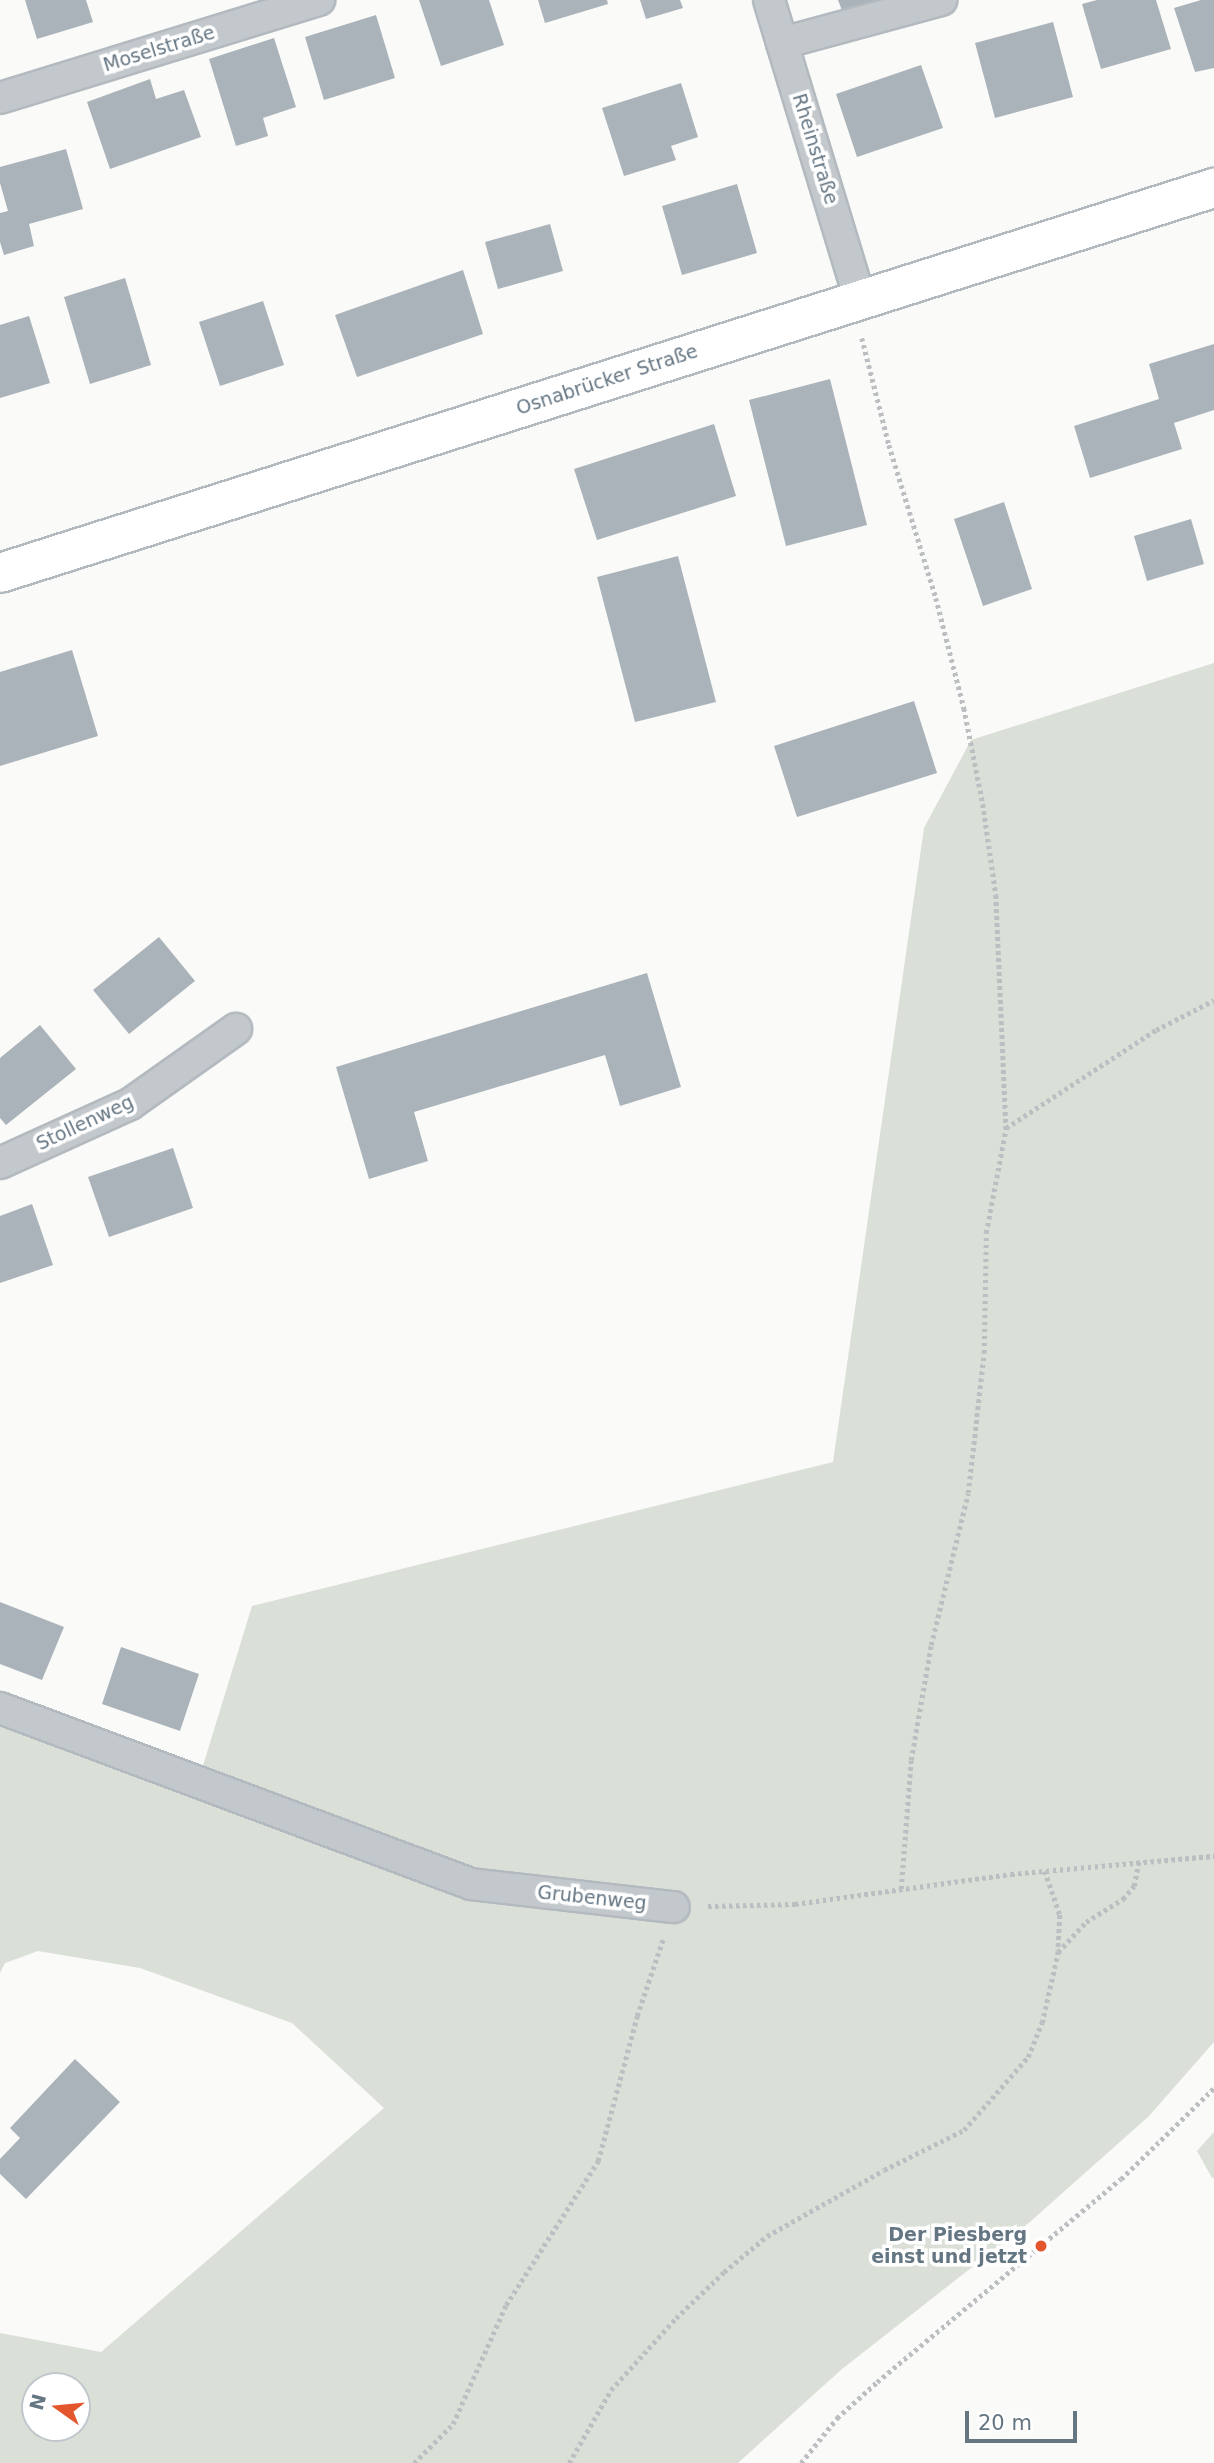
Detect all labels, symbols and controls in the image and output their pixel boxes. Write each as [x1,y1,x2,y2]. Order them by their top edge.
street label: Moselstraße [101,21,217,77]
street label: Rheinstraße [787,91,843,207]
street label: Osnabrücker Straße [513,340,701,420]
street label: Stollenweg [33,1091,137,1155]
street label: Grubenweg [536,1881,648,1915]
place label: Der Piesberg einst und jetzt [871,2224,1027,2268]
marker: Der Piesberg einst und jetzt [1033,2238,1049,2254]
north arrow [21,2372,91,2442]
text: N [25,2392,50,2413]
scale bar [969,2396,1081,2440]
text: 20 m [978,2411,1032,2435]

